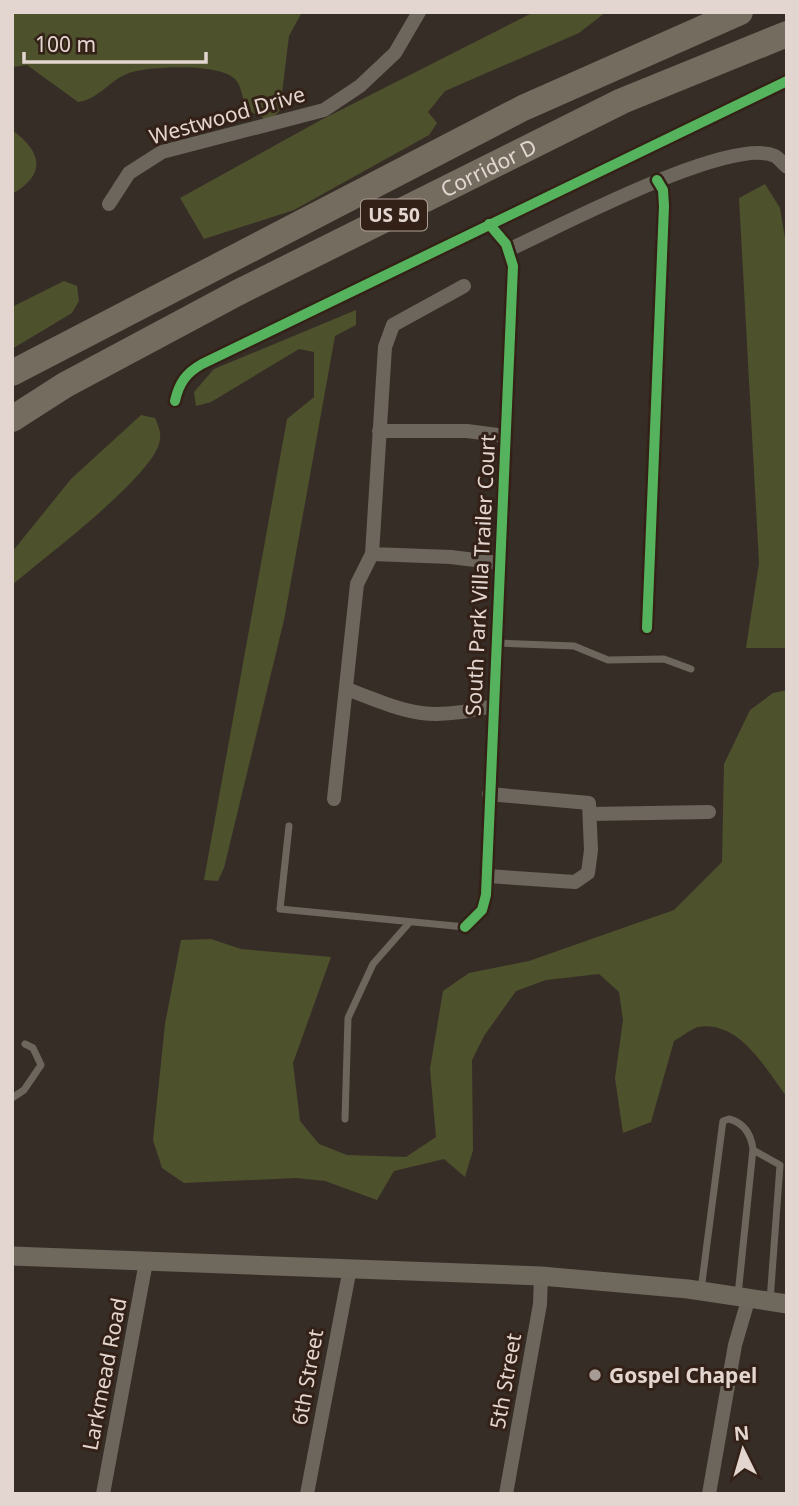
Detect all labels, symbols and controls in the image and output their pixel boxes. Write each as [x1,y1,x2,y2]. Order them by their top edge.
scale bar [24,21,206,65]
text: 100 m [35,30,96,58]
street label: Westwood Drive [146,79,308,151]
street label: Corridor D [436,132,541,203]
road number: US 50 [361,200,427,230]
street label: South Park Villa Trailer Court [459,433,501,716]
street label: Larkmead Road [75,1295,133,1453]
street label: 6th Street [285,1327,329,1427]
street label: 5th Street [483,1331,527,1431]
place label: Gospel Chapel [609,1361,757,1389]
marker: Gospel Chapel [587,1367,603,1383]
north arrow [708,1415,778,1485]
text: N [733,1419,750,1447]

